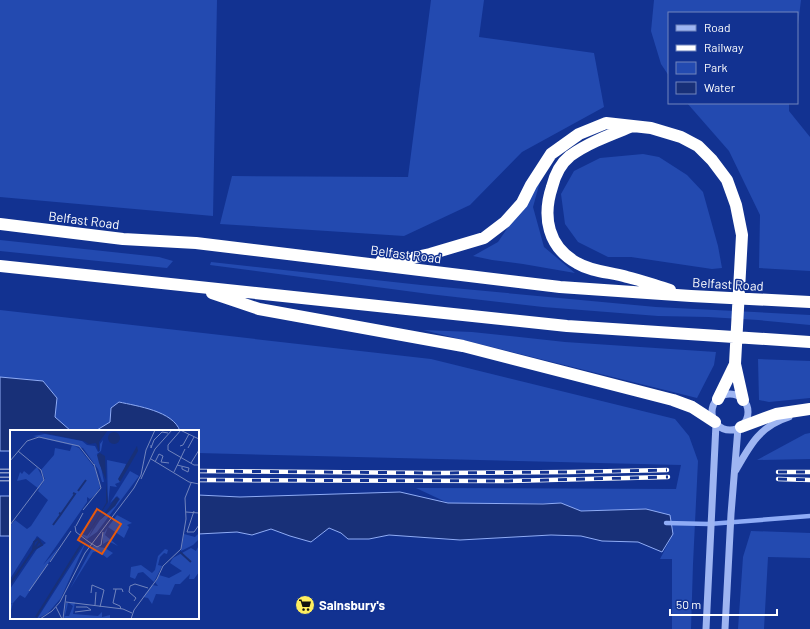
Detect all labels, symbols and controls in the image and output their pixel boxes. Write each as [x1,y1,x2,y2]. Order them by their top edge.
legend [668,12,798,104]
text: Road [704,20,731,34]
text: Railway [704,40,744,54]
text: Park [704,60,728,74]
text: Water [704,80,736,94]
street label: Belfast Road [48,208,120,232]
street label: Belfast Road [370,242,442,266]
street label: Belfast Road [692,274,764,294]
inset map [10,430,199,619]
scale bar [670,591,777,617]
supermarket icon: Sainsbury's [294,594,316,616]
place label: Sainsbury's [319,597,385,613]
text: 50 m [676,597,701,611]

